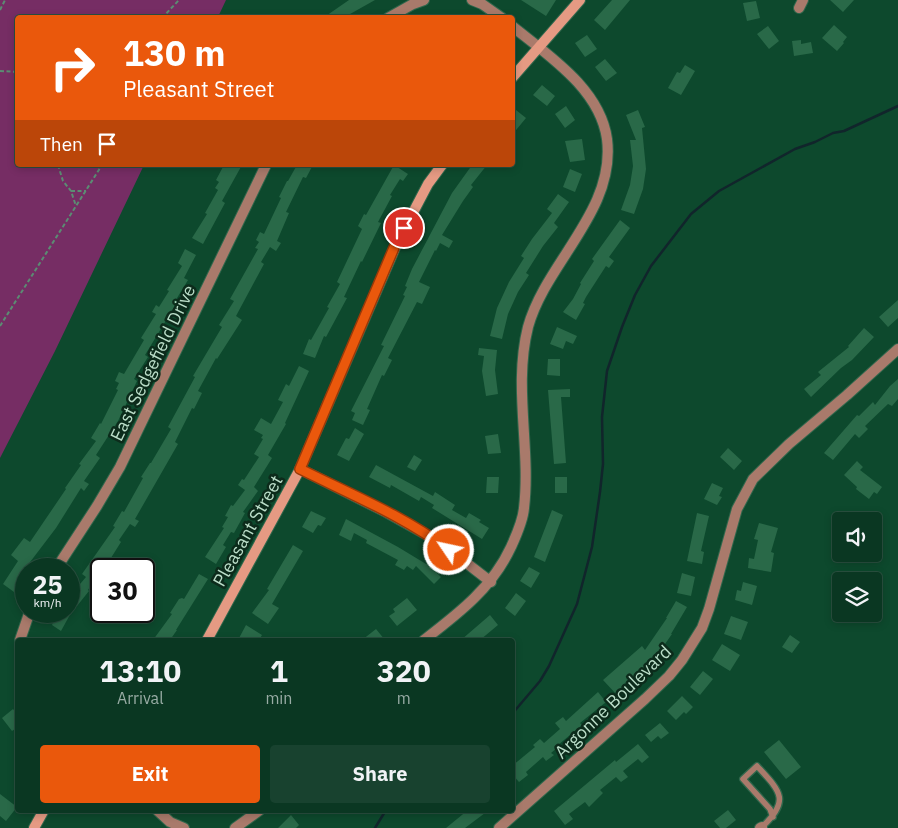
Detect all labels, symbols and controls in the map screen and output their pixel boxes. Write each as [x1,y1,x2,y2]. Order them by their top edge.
text: 130 m [123,30,226,76]
icon: right [40,35,105,100]
text: Pleasant Street [123,74,274,103]
icon: arrive [93,130,121,158]
text: Then [40,132,83,156]
pin [383,207,425,249]
icon: arrive [390,214,418,242]
street label: East Sedgefield Drive [105,281,200,445]
street label: Pleasant Street [207,471,288,590]
map controls [832,512,882,622]
button: sound [832,512,882,562]
position arrow [422,523,474,575]
speed limit sign: 30 [90,558,155,623]
text: 25 [32,568,63,601]
button: layers [832,572,882,622]
text: km/h [33,595,62,610]
street label: Argonne Boulevard [549,640,676,763]
text: 13:10 [99,651,181,690]
text: 1 [270,651,288,690]
text: 320 [377,651,431,690]
text: Arrival [117,688,164,708]
text: min [265,688,292,708]
text: m [397,688,411,708]
button: Exit [40,745,260,803]
button: Share [270,745,490,803]

